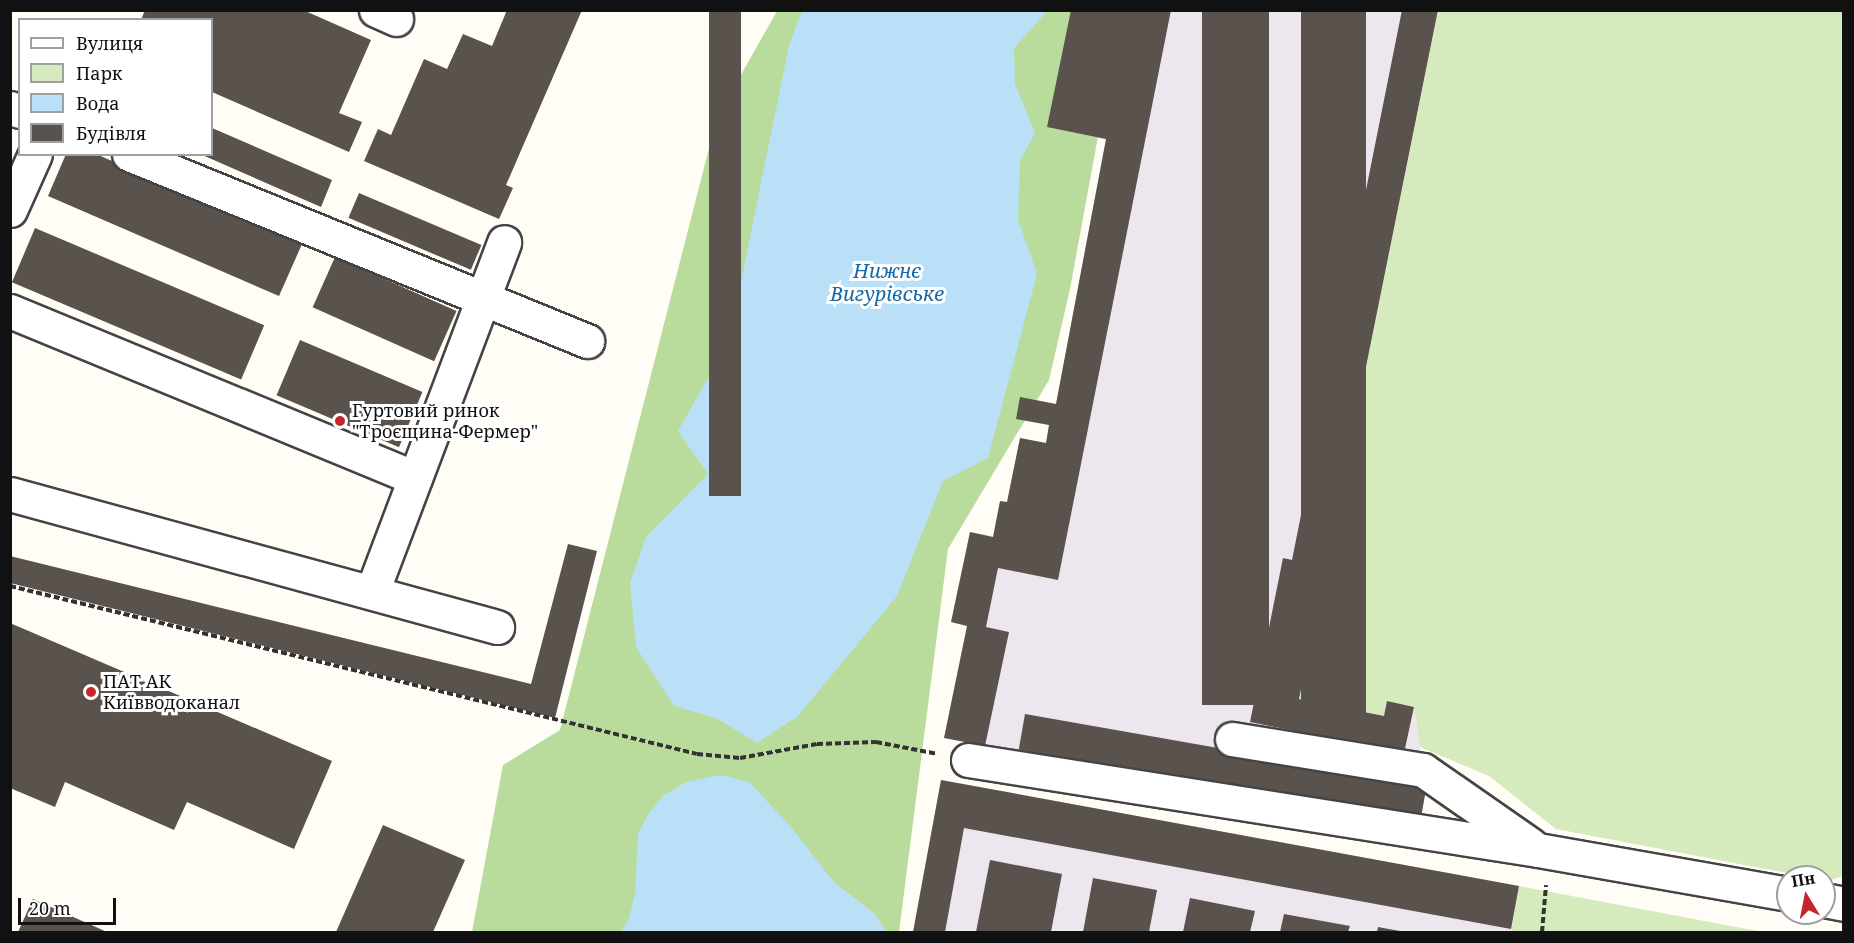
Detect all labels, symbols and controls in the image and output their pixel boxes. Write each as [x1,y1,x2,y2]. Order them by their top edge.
legend [18,18,213,156]
text: Вулиця [76,31,143,55]
text: Парк [76,61,123,85]
text: Вода [76,91,120,115]
text: Будівля [76,121,146,145]
water label: Нижнє Вигурівське [830,259,944,306]
place label: Гуртовий ринок "Троєщина-Фермер" [352,400,538,442]
marker: Гуртовий ринок "Троєщина-Фермер" [333,414,347,428]
place label: ПАТ АК Київводоканал [103,671,240,714]
marker: ПАТ АК Київводоканал [84,685,98,699]
north arrow [1776,865,1836,925]
text: Пн [1790,866,1817,892]
scale bar [21,886,118,924]
text: 20 m [29,896,71,920]

